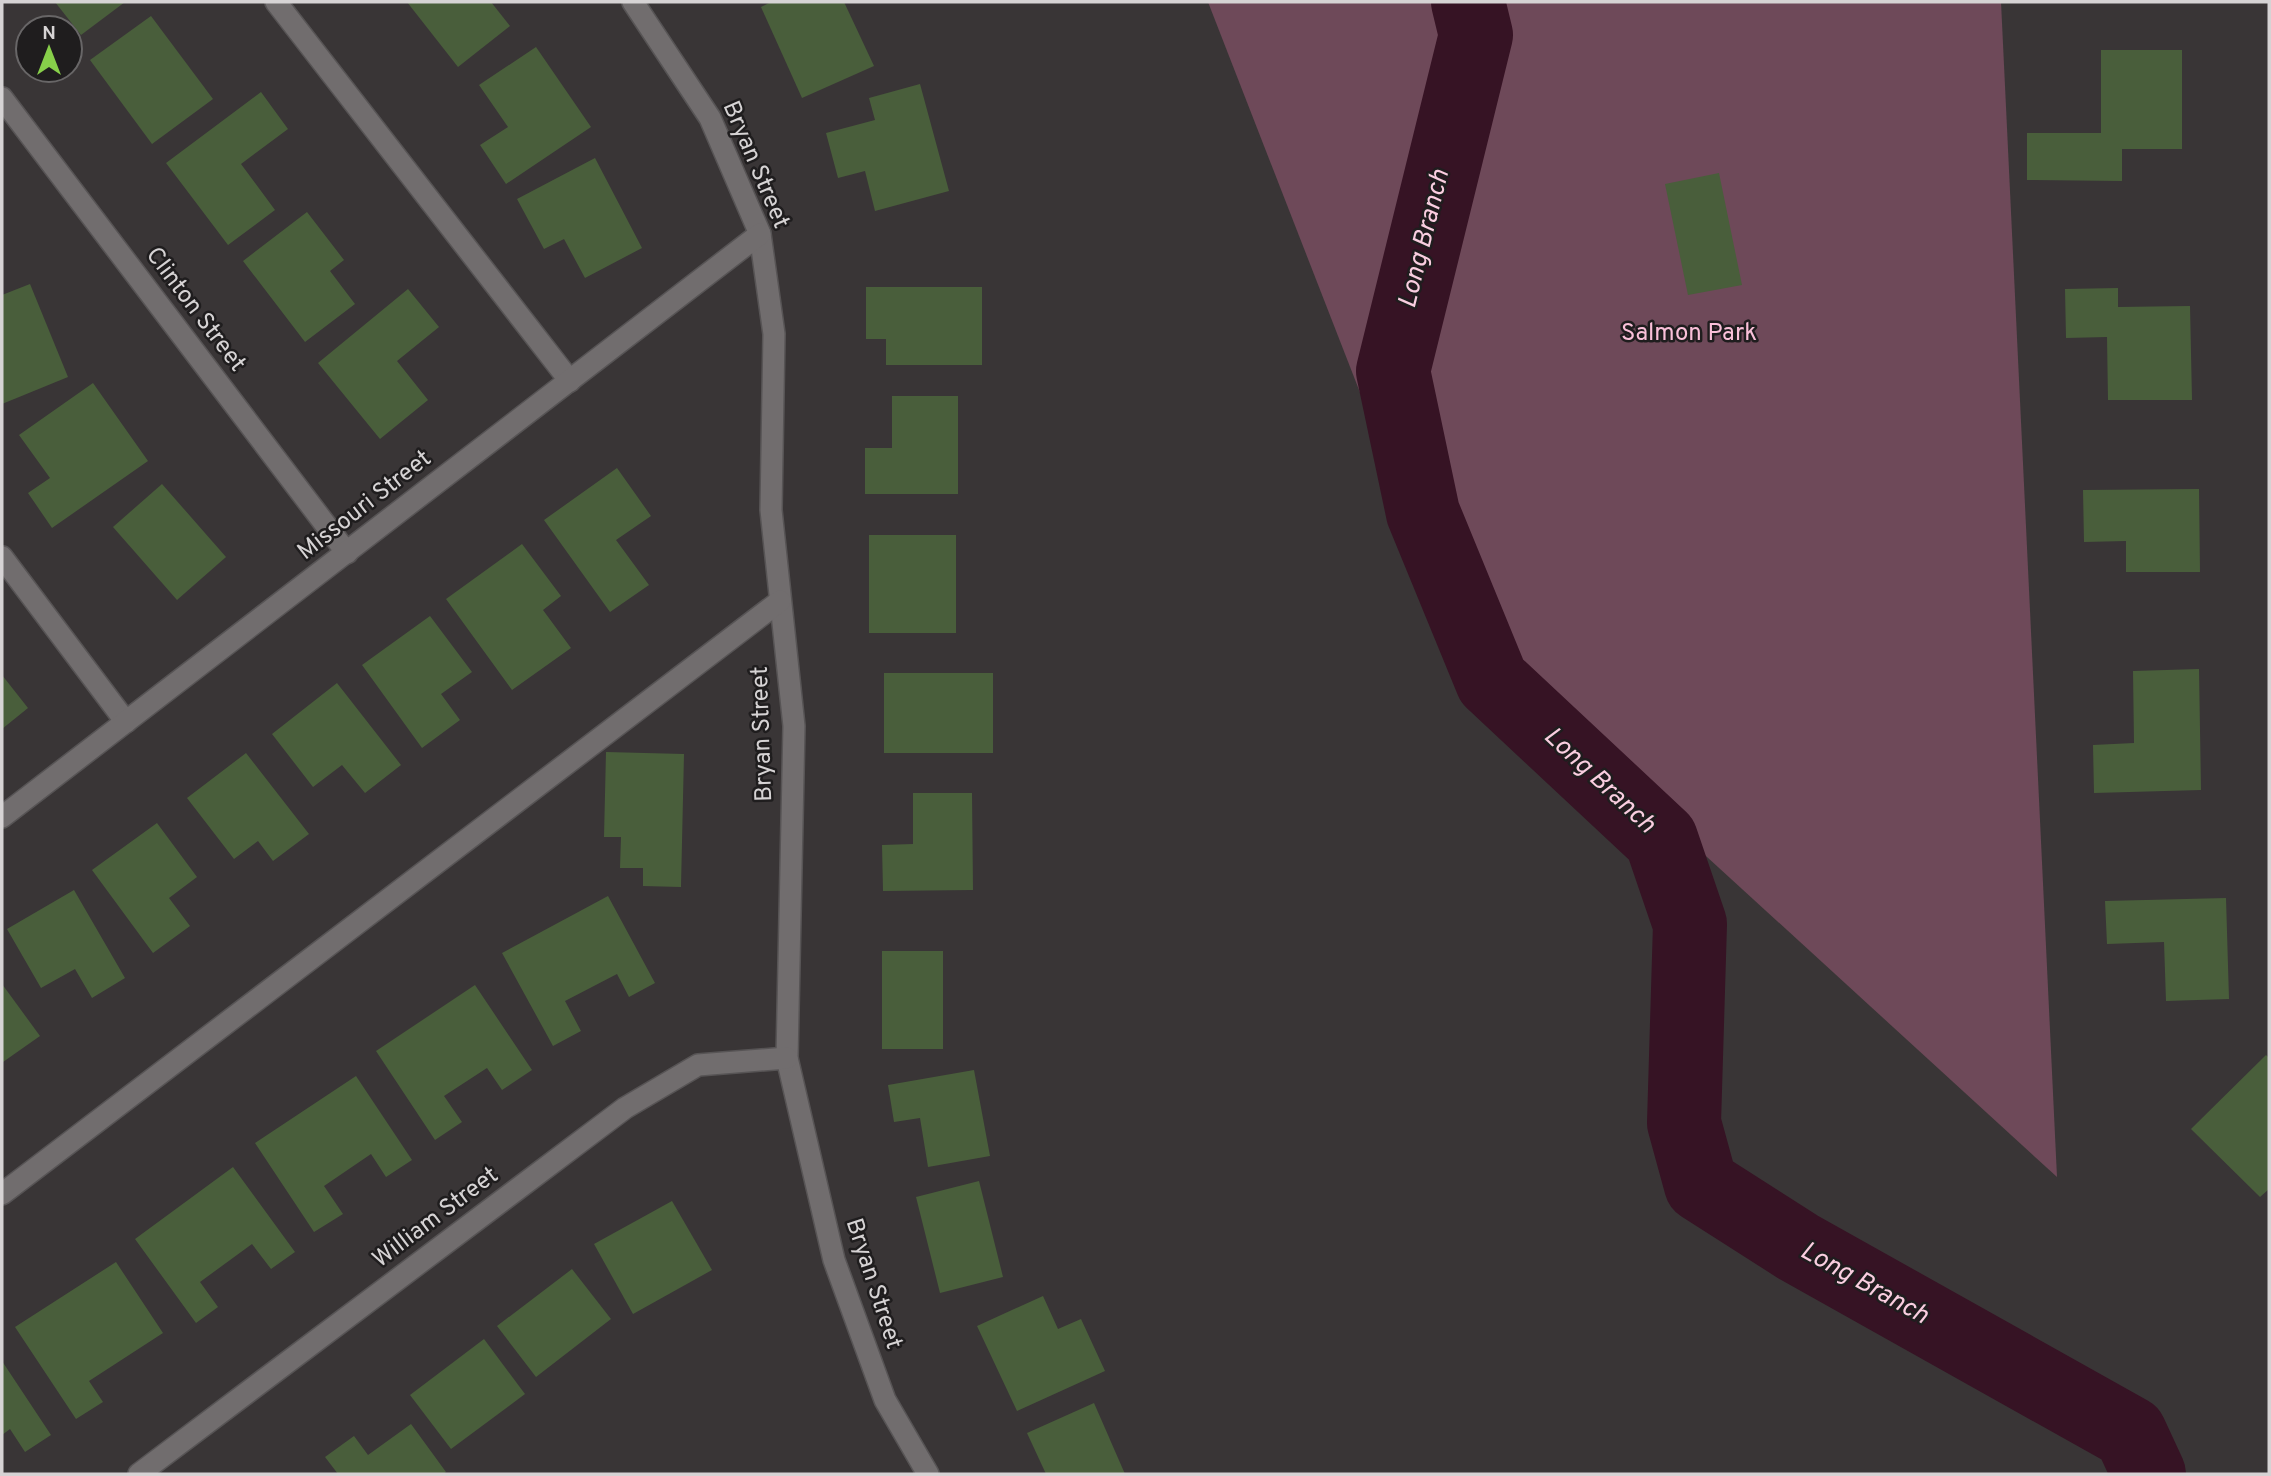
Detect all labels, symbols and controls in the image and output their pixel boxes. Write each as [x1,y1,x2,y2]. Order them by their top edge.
north arrow [14,14,84,84]
text: N [42,22,56,46]
street label: Bryan Street [715,97,795,233]
water label: Long Branch [1392,166,1458,312]
street label: Clinton Street [138,242,252,378]
park label: Salmon Park [1621,319,1757,349]
street label: Missouri Street [292,444,438,568]
street label: Bryan Street [746,666,780,802]
water label: Long Branch [1536,721,1662,841]
street label: William Street [367,1161,505,1275]
street label: Bryan Street [838,1215,908,1353]
water label: Long Branch [1794,1235,1934,1333]

